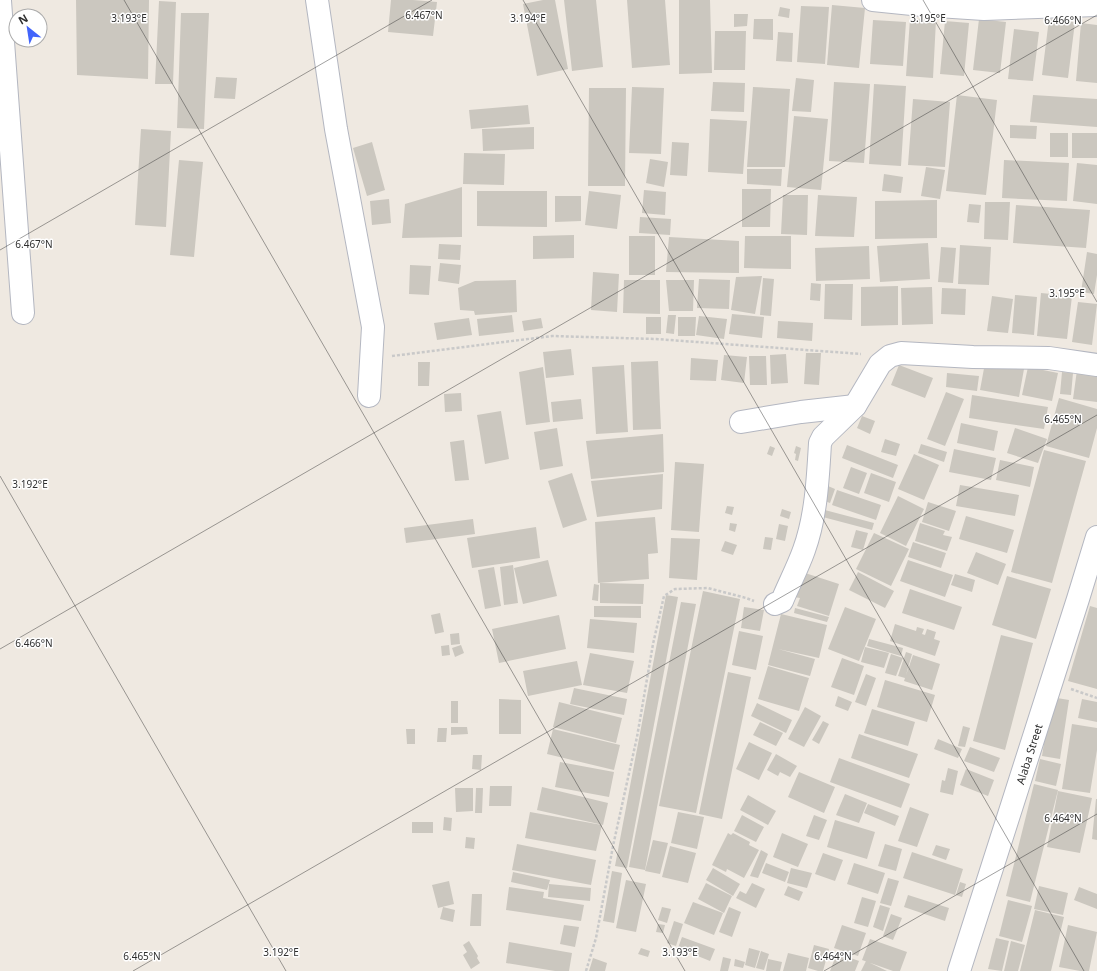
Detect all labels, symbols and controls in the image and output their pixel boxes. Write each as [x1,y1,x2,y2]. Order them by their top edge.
north arrow [8,8,48,48]
text: 6.467°N [405,8,443,22]
text: N [15,10,30,28]
text: 3.193°E [111,11,147,25]
text: 3.194°E [510,11,546,25]
text: 3.195°E [910,11,946,25]
text: 6.466°N [1044,13,1082,27]
text: 6.467°N [15,237,53,251]
text: 3.195°E [1049,286,1085,300]
text: 6.465°N [1044,412,1082,426]
text: 3.192°E [12,477,48,491]
text: 6.466°N [15,636,53,650]
street label: Alaba Street [1012,722,1045,786]
text: 6.464°N [1044,811,1082,825]
text: 3.192°E [263,945,299,959]
text: 3.193°E [662,945,698,959]
text: 6.465°N [123,949,161,963]
text: 6.464°N [814,949,852,963]

